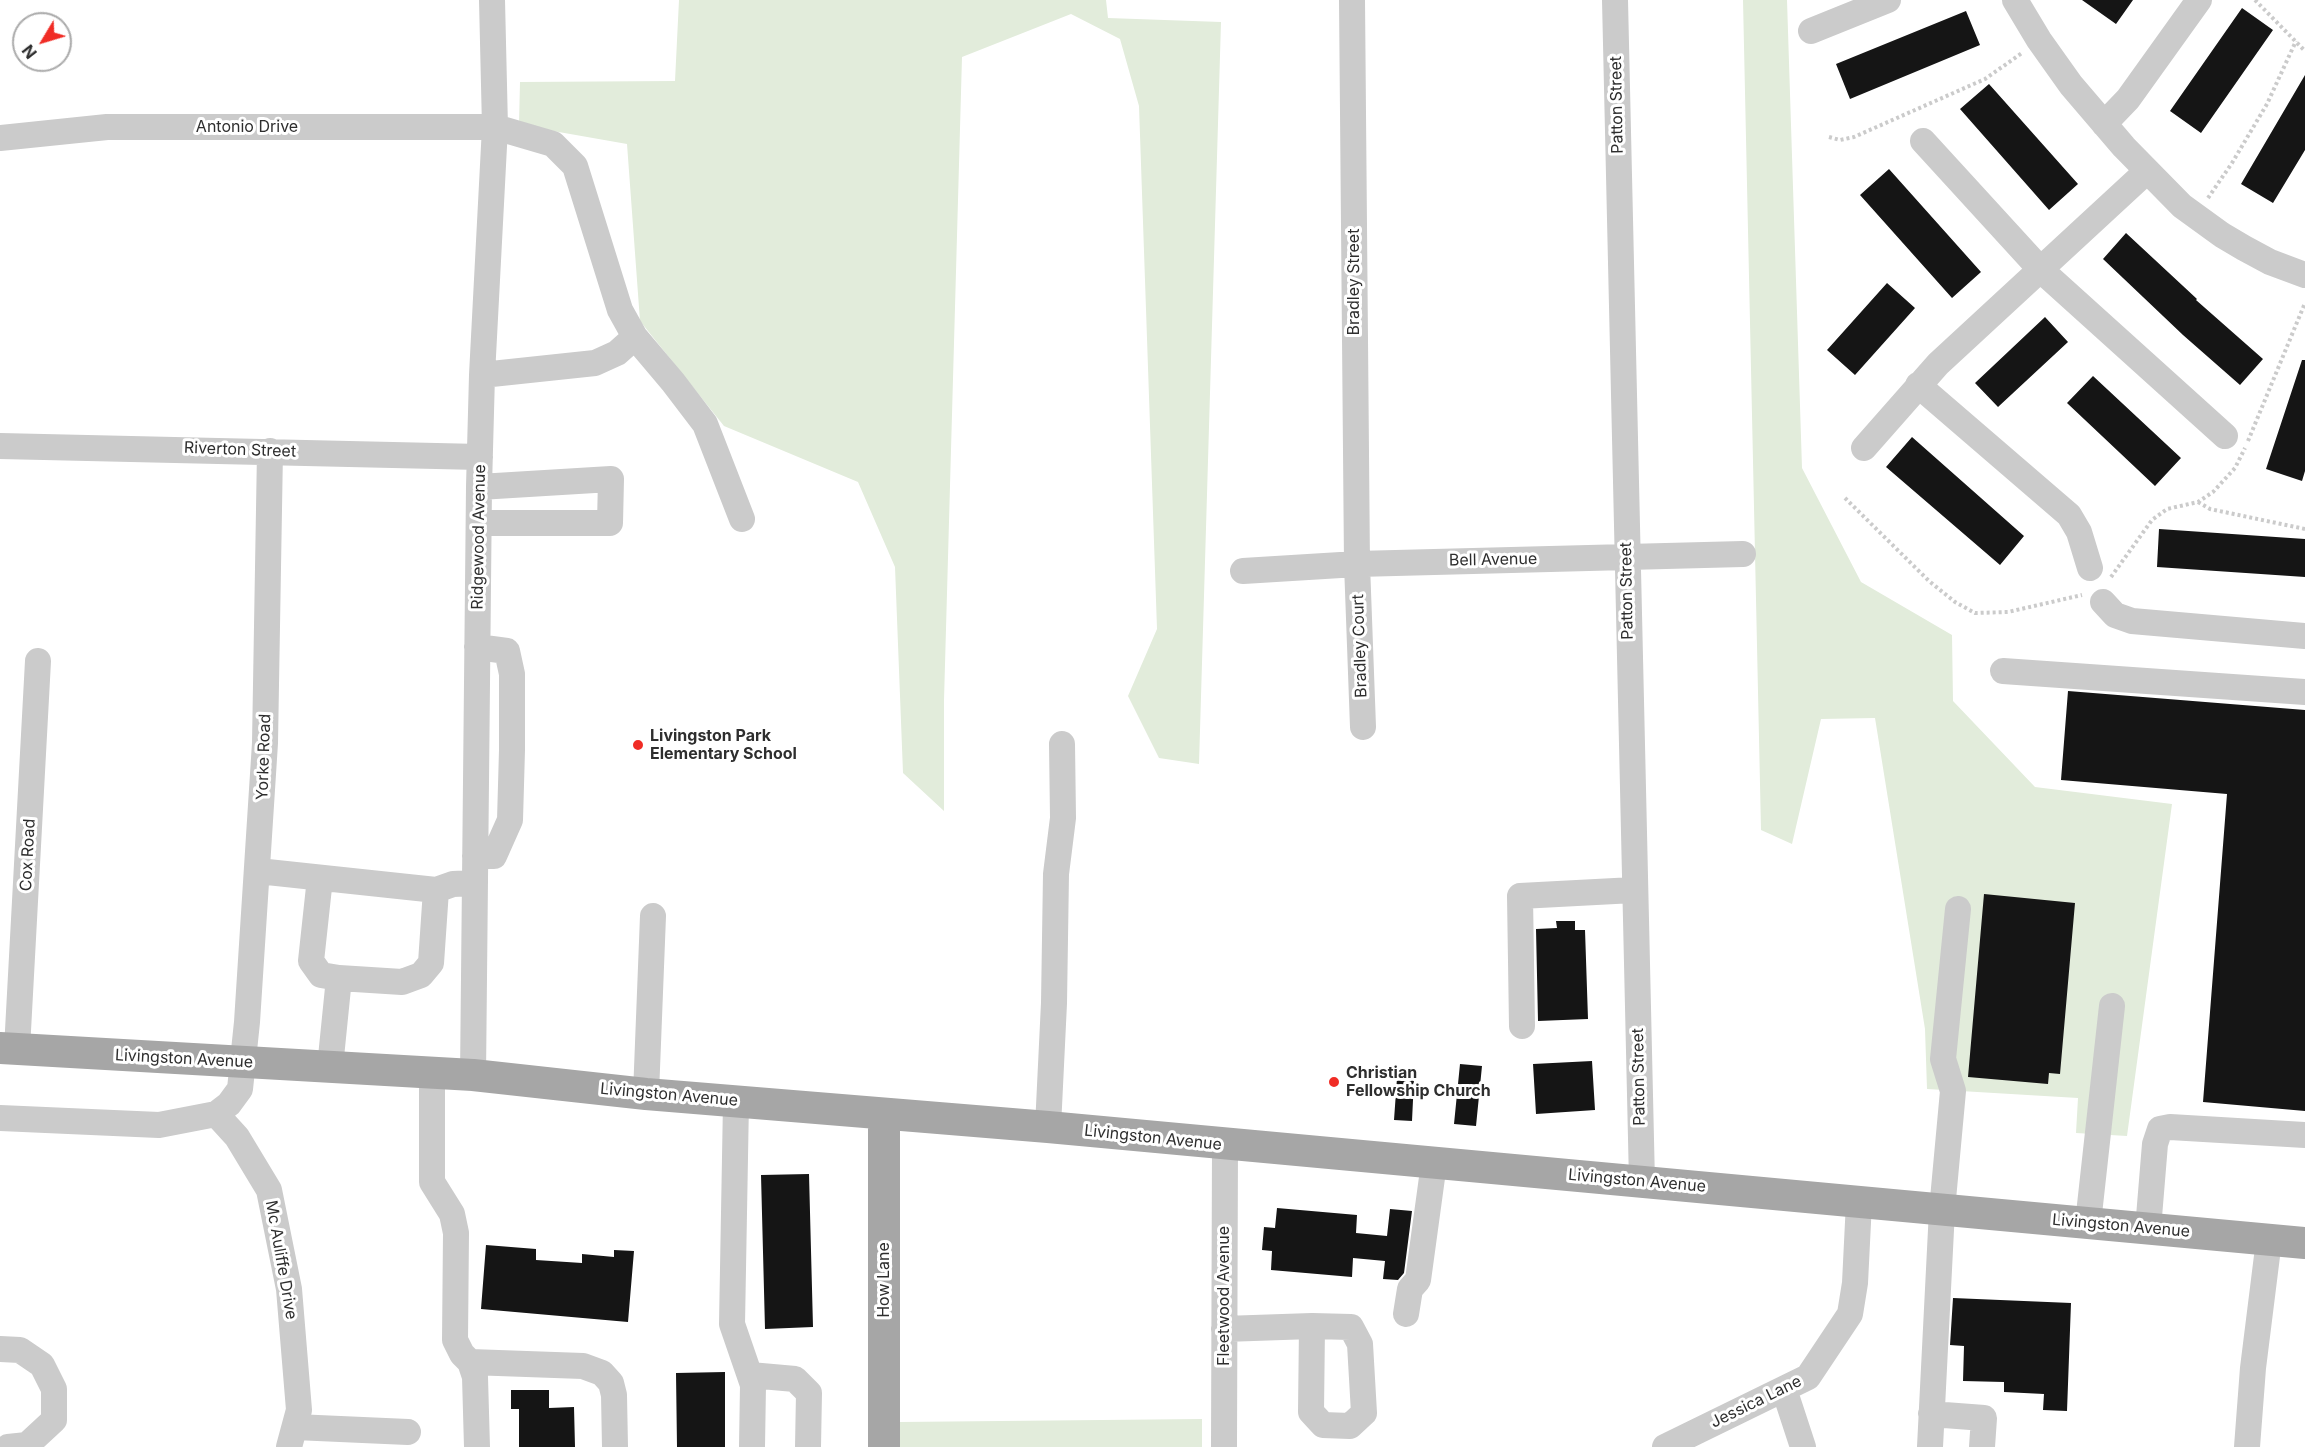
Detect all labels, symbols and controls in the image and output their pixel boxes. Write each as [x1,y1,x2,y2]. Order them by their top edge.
north arrow [12,12,72,72]
text: N [18,41,41,63]
street label: Patton Street [1607,56,1627,154]
street label: Antonio Drive [196,117,298,137]
street label: Bradley Street [1344,229,1364,335]
street label: Riverton Street [184,438,296,462]
street label: Ridgewood Avenue [468,464,490,610]
street label: Patton Street [1617,542,1637,640]
street label: Bell Avenue [1449,550,1537,570]
street label: Bradley Court [1349,594,1371,698]
street label: Yorke Road [253,714,275,800]
place label: Livingston Park Elementary School [650,726,797,764]
marker: Livingston Park Elementary School [631,738,645,752]
street label: Cox Road [17,818,39,892]
street label: Patton Street [1629,1028,1649,1126]
street label: Livingston Avenue [114,1046,254,1072]
place label: Christian Fellowship Church [1346,1063,1491,1101]
marker: Christian Fellowship Church [1327,1075,1341,1089]
street label: Livingston Avenue [599,1079,739,1111]
street label: Livingston Avenue [1083,1121,1223,1155]
street label: Livingston Avenue [1567,1165,1707,1197]
street label: Mc Auliffe Drive [261,1199,301,1321]
street label: Livingston Avenue [2051,1210,2191,1242]
street label: Fleetwood Avenue [1214,1226,1234,1366]
street label: How Lane [874,1242,894,1318]
street label: Jessica Lane [1707,1372,1805,1432]

